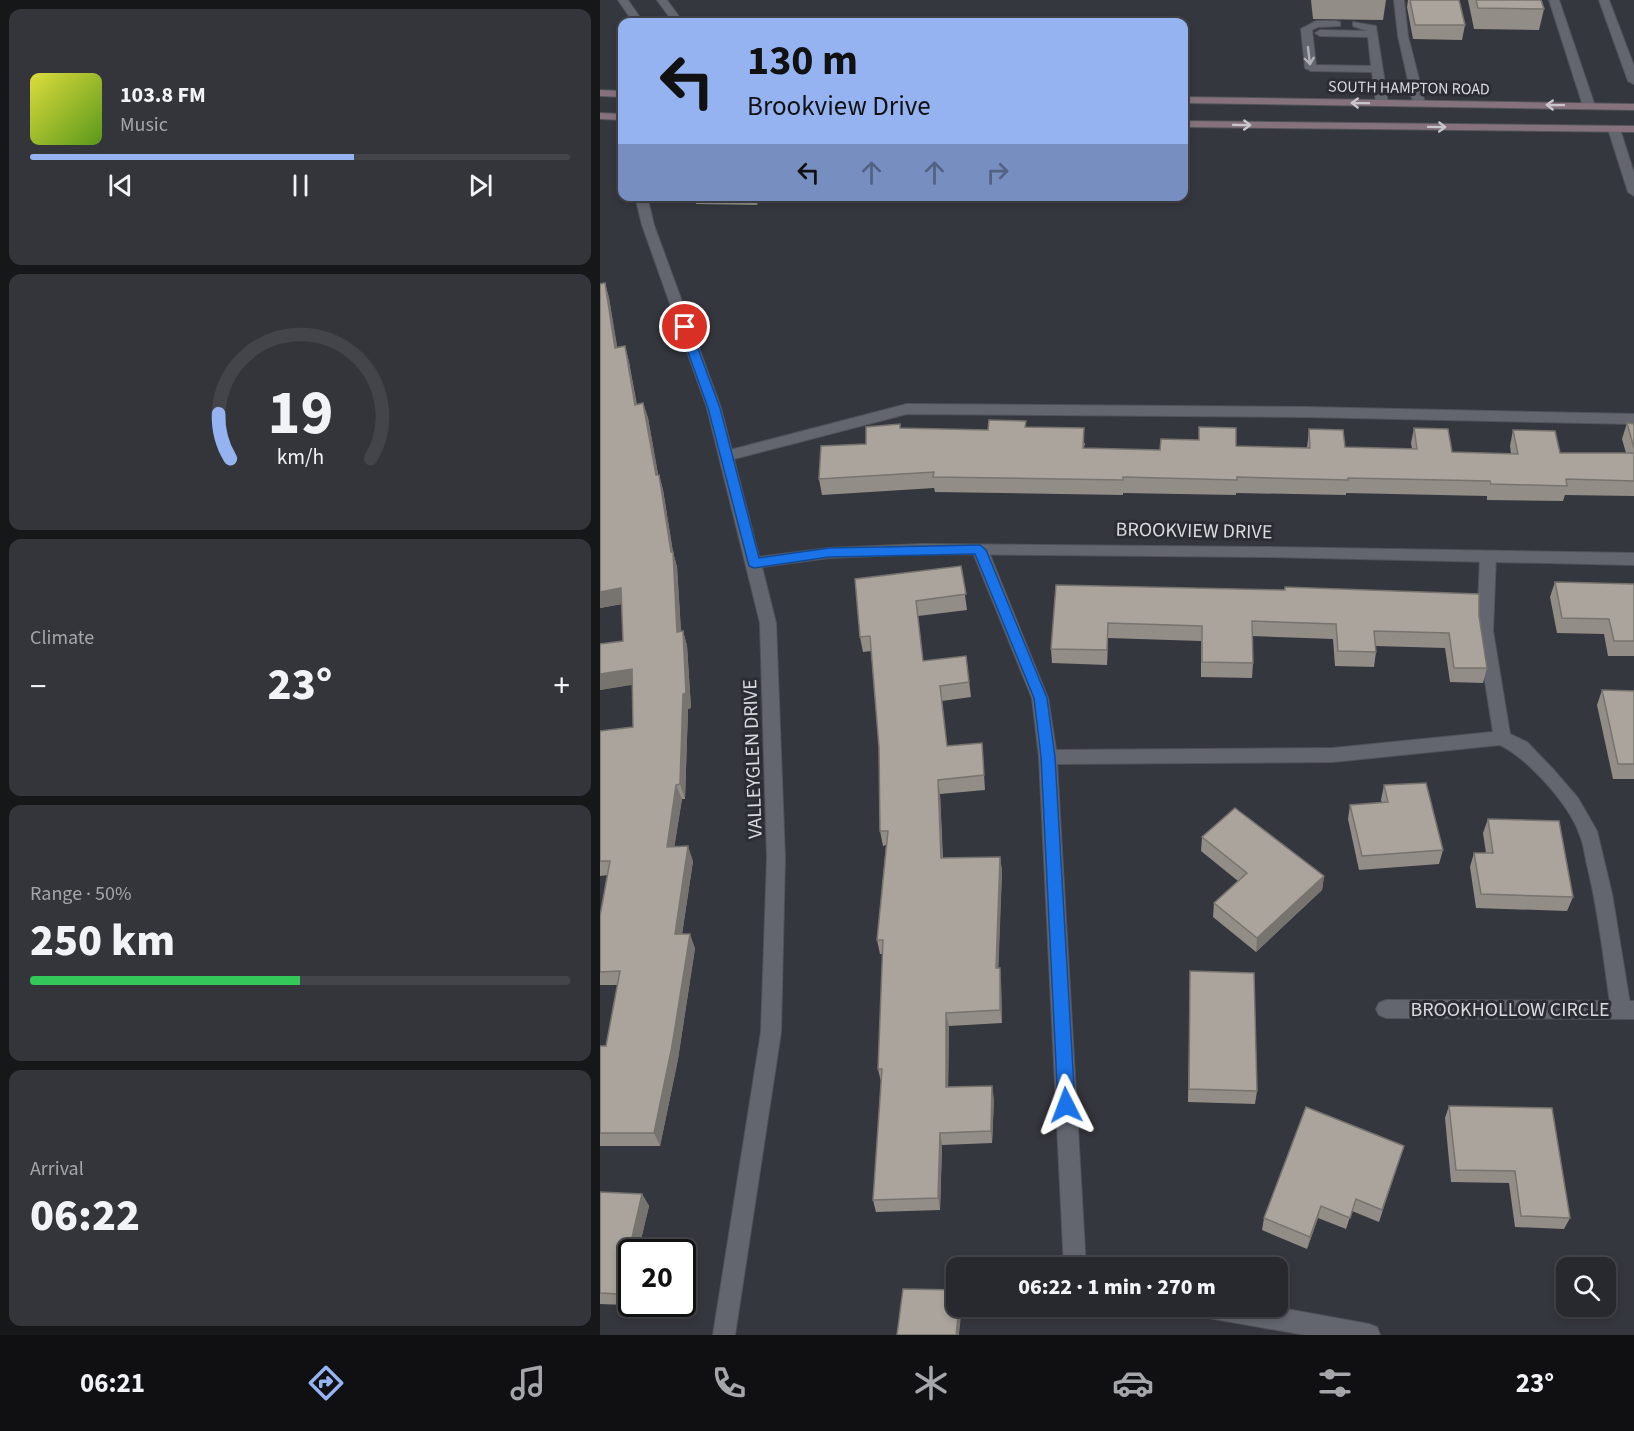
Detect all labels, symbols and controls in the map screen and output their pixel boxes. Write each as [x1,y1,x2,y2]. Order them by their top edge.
text: 130 m [747,31,858,91]
icon: left [648,42,726,120]
one-way arrow [1304,46,1315,66]
street label: SOUTH HAMPTON ROAD [1328,76,1490,100]
text: 103.8 FM [120,79,206,111]
text: Brookview Drive [747,87,931,126]
one-way arrow [1350,97,1370,109]
one-way arrow [1545,100,1565,111]
text: Music [120,111,168,139]
one-way arrow [1231,119,1251,131]
one-way arrow [1426,121,1446,133]
icon: left [792,156,825,189]
icon: ahead [855,156,888,189]
icon: ahead [918,156,951,189]
icon: right [981,156,1014,189]
icon: previous [104,169,137,202]
icon: pause [284,169,317,202]
icon: next [464,169,497,202]
pin [659,301,710,352]
icon: arrive [668,310,701,343]
text: 19 [267,369,333,458]
text: km/h [276,443,324,474]
street label: BROOKVIEW DRIVE [1115,516,1273,546]
text: Climate [30,624,94,652]
text: 23° [268,653,332,717]
text: − [30,663,46,710]
text: + [554,663,570,710]
street label: VALLEYGLEN DRIVE [736,679,770,839]
text: Range · 50% [30,880,131,908]
text: 250 km [30,909,175,973]
street label: BROOKHOLLOW CIRCLE [1410,996,1610,1024]
position arrow [1034,1073,1098,1137]
text: Arrival [30,1155,84,1183]
text: 06:22 [30,1184,140,1248]
speed limit sign: 20 [618,1239,696,1317]
map controls [1556,1257,1616,1317]
button: search [1556,1257,1616,1317]
text: 06:22 · 1 min · 270 m [1018,1271,1216,1303]
icon: directions [305,1362,347,1404]
icon: music [507,1362,549,1404]
icon: phone [708,1362,750,1404]
icon: climate [910,1362,952,1404]
icon: car [1112,1362,1154,1404]
icon: filters [1314,1362,1356,1404]
text: 06:21 [80,1364,145,1403]
text: 23° [1516,1364,1554,1403]

